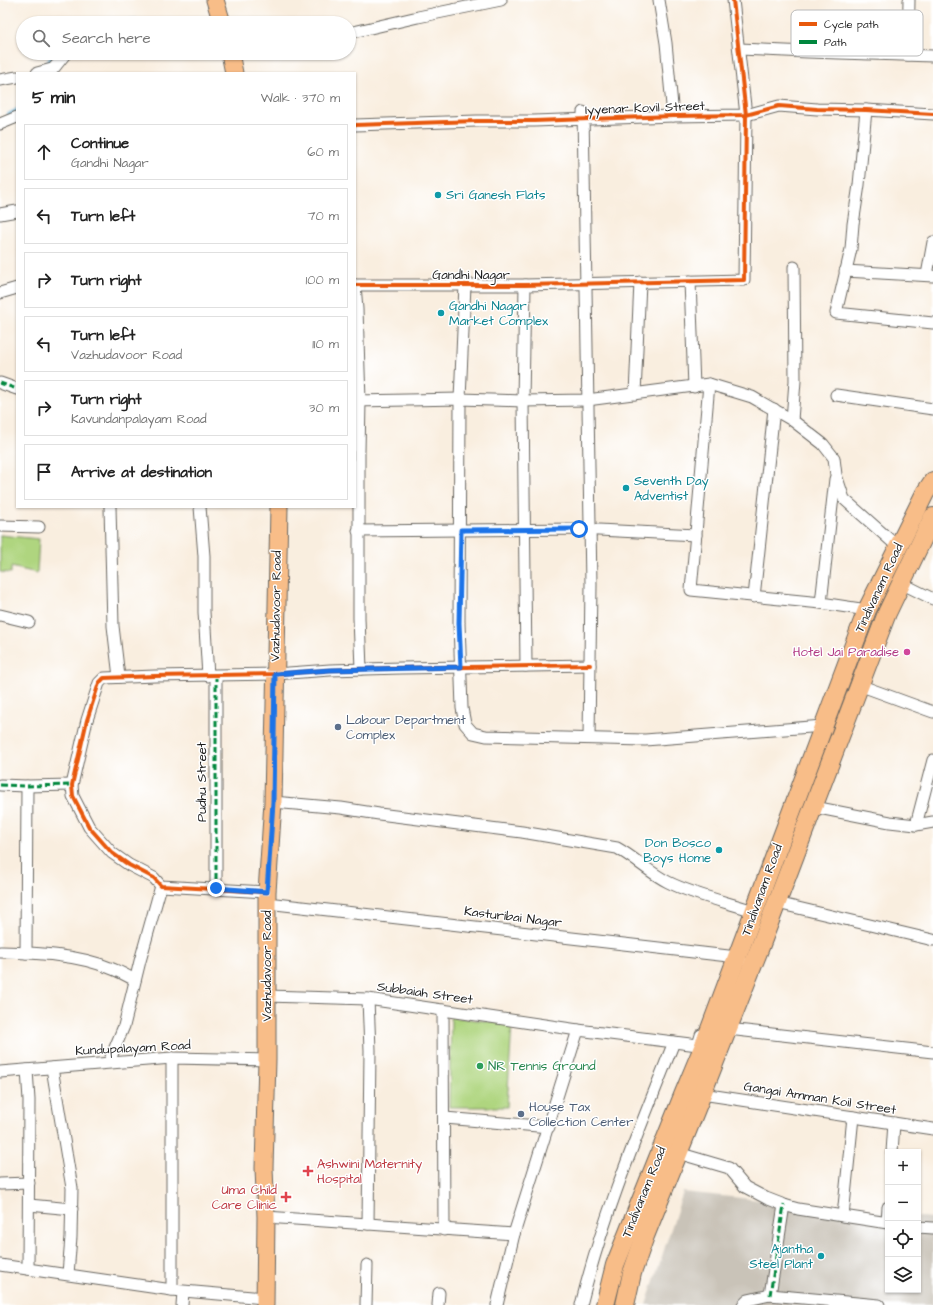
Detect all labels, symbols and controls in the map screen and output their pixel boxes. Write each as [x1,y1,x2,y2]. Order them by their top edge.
legend [791,10,923,56]
search box [16,16,356,60]
text: Cycle path [824,17,879,33]
icon: search [30,27,52,49]
text: Search here [62,28,151,49]
text: Path [824,35,847,50]
text: 5 min [32,86,75,110]
text: Walk · 370 m [261,89,340,107]
street label: Iyyenar Kovil Street [585,97,706,120]
text: Continue [71,133,129,154]
icon: ahead [33,141,55,163]
text: 60 m [307,143,339,161]
text: Gandhi Nagar [71,154,149,172]
place label: Sri Ganesh Flats [446,186,546,204]
marker: Sri Ganesh Flats [433,190,443,200]
icon: left [33,205,55,227]
text: Turn left [71,206,135,227]
text: 70 m [307,207,339,225]
street label: Gandhi Nagar [432,266,510,285]
icon: right [33,269,55,291]
text: Turn right [71,270,142,291]
text: 100 m [306,271,339,289]
place label: Gandhi Nagar Market Complex [449,297,549,330]
marker: Gandhi Nagar Market Complex [436,308,446,318]
text: Turn left [71,325,135,346]
icon: left [33,333,55,355]
text: 110 m [312,335,339,353]
text: Vazhudavoor Road [71,346,182,364]
text: Turn right [71,389,142,410]
icon: right [33,397,55,419]
text: 30 m [309,399,339,417]
text: Kavundanpalayam Road [71,410,207,428]
icon: arrive [33,461,55,483]
text: Arrive at destination [71,462,212,483]
place label: Seventh Day Adventist [634,472,709,505]
marker: Seventh Day Adventist [621,483,631,493]
route start [570,520,588,538]
street label: Tindivanam Road [850,540,908,636]
street label: Vazhudavoor Road [266,550,286,662]
place label: Hotel Jai Paradise [793,643,899,661]
marker: Hotel Jai Paradise [902,647,912,657]
place label: Labour Department Complex [346,711,467,744]
marker: Labour Department Complex [333,722,343,732]
street label: Pudhu Street [193,741,211,822]
place label: Don Bosco Boys Home [643,834,712,868]
street label: Tindivanam Road [737,841,787,939]
marker: Don Bosco Boys Home [714,845,724,855]
route end [207,879,225,897]
street label: Kasturibai Nagar [463,902,563,933]
street label: Vazhudavoor Road [258,910,276,1022]
street label: Subbaiah Street [376,977,475,1009]
street label: Kundupalayam Road [75,1036,192,1061]
place label: NR Tennis Ground [488,1057,596,1075]
marker: NR Tennis Ground [475,1061,485,1071]
street label: Gangai Amman Koil Street [742,1077,898,1120]
place label: House Tax Collection Center [529,1098,633,1131]
marker: House Tax Collection Center [516,1109,526,1119]
street label: Tindivanam Road [618,1143,671,1240]
map controls [885,1149,921,1293]
button: + [885,1149,921,1185]
place label: Ashwini Maternity Hospital [317,1155,422,1188]
marker: Ashwini Maternity Hospital [302,1165,314,1177]
place label: Uma Child Care Clinic [212,1181,277,1214]
button: − [885,1185,921,1221]
marker: Uma Child Care Clinic [280,1191,292,1203]
button: locate [885,1221,921,1257]
place label: Ajantha Steel Plant [749,1240,814,1273]
marker: Ajantha Steel Plant [816,1251,826,1261]
button: layers [885,1257,921,1293]

